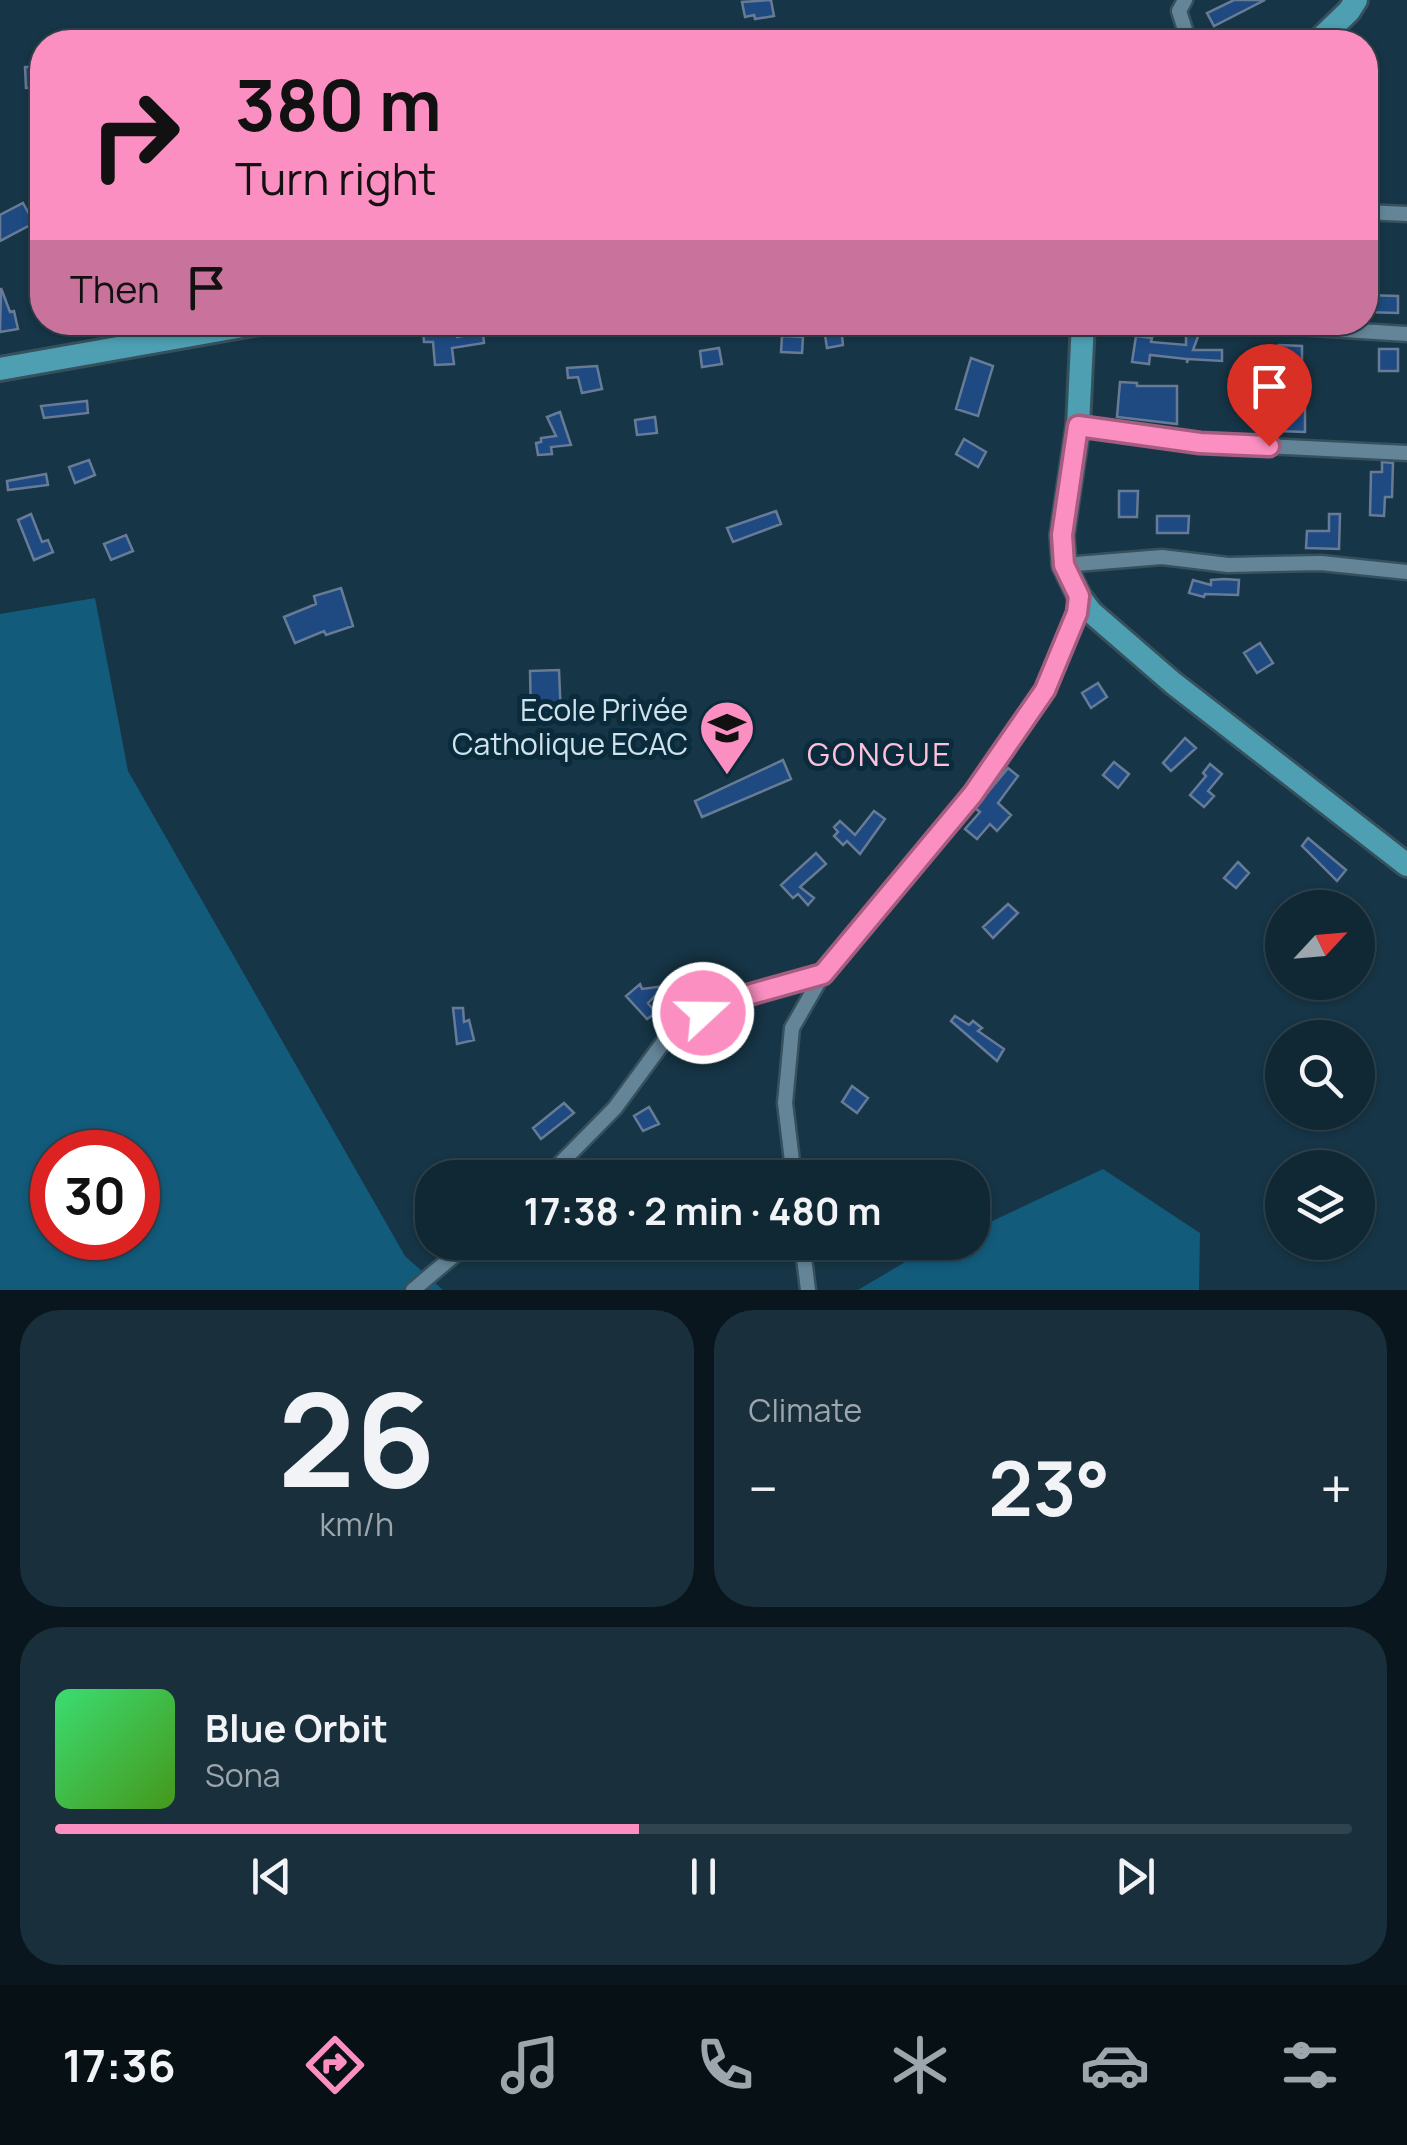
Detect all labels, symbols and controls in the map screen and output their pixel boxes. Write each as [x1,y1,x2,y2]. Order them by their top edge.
text: 380 m [235,56,442,152]
icon: right [70,70,200,200]
text: Turn right [235,147,436,209]
icon: arrive [179,260,234,315]
text: Then [70,262,159,314]
pin [1227,344,1312,447]
icon: arrive [1242,359,1297,414]
place label: Ecole Privée Catholique ECAC [452,689,688,764]
school or university icon: Ecole Privée Catholique ECAC [697,698,757,777]
district label: GONGUE [807,732,953,776]
north arrow [1265,890,1375,1000]
map controls [1265,890,1375,1260]
position arrow [651,961,755,1065]
button: search [1265,1020,1375,1130]
speed limit sign: 30 [30,1130,160,1260]
button: layers [1265,1150,1375,1260]
text: 17:38 · 2 min · 480 m [524,1184,881,1236]
text: 26 [278,1348,436,1526]
text: Climate [749,1388,862,1432]
text: 23° [988,1436,1110,1539]
text: − [749,1450,778,1526]
text: + [1320,1450,1352,1526]
text: km/h [320,1502,394,1546]
text: Blue Orbit [205,1701,388,1753]
text: Sona [205,1753,280,1797]
icon: previous [244,1849,299,1904]
icon: pause [676,1849,731,1904]
icon: next [1108,1849,1163,1904]
icon: directions [300,2030,370,2100]
icon: music [495,2030,565,2100]
icon: phone [690,2030,760,2100]
icon: climate [885,2030,955,2100]
icon: car [1080,2030,1150,2100]
icon: filters [1275,2030,1345,2100]
text: 17:36 [62,2034,176,2096]

